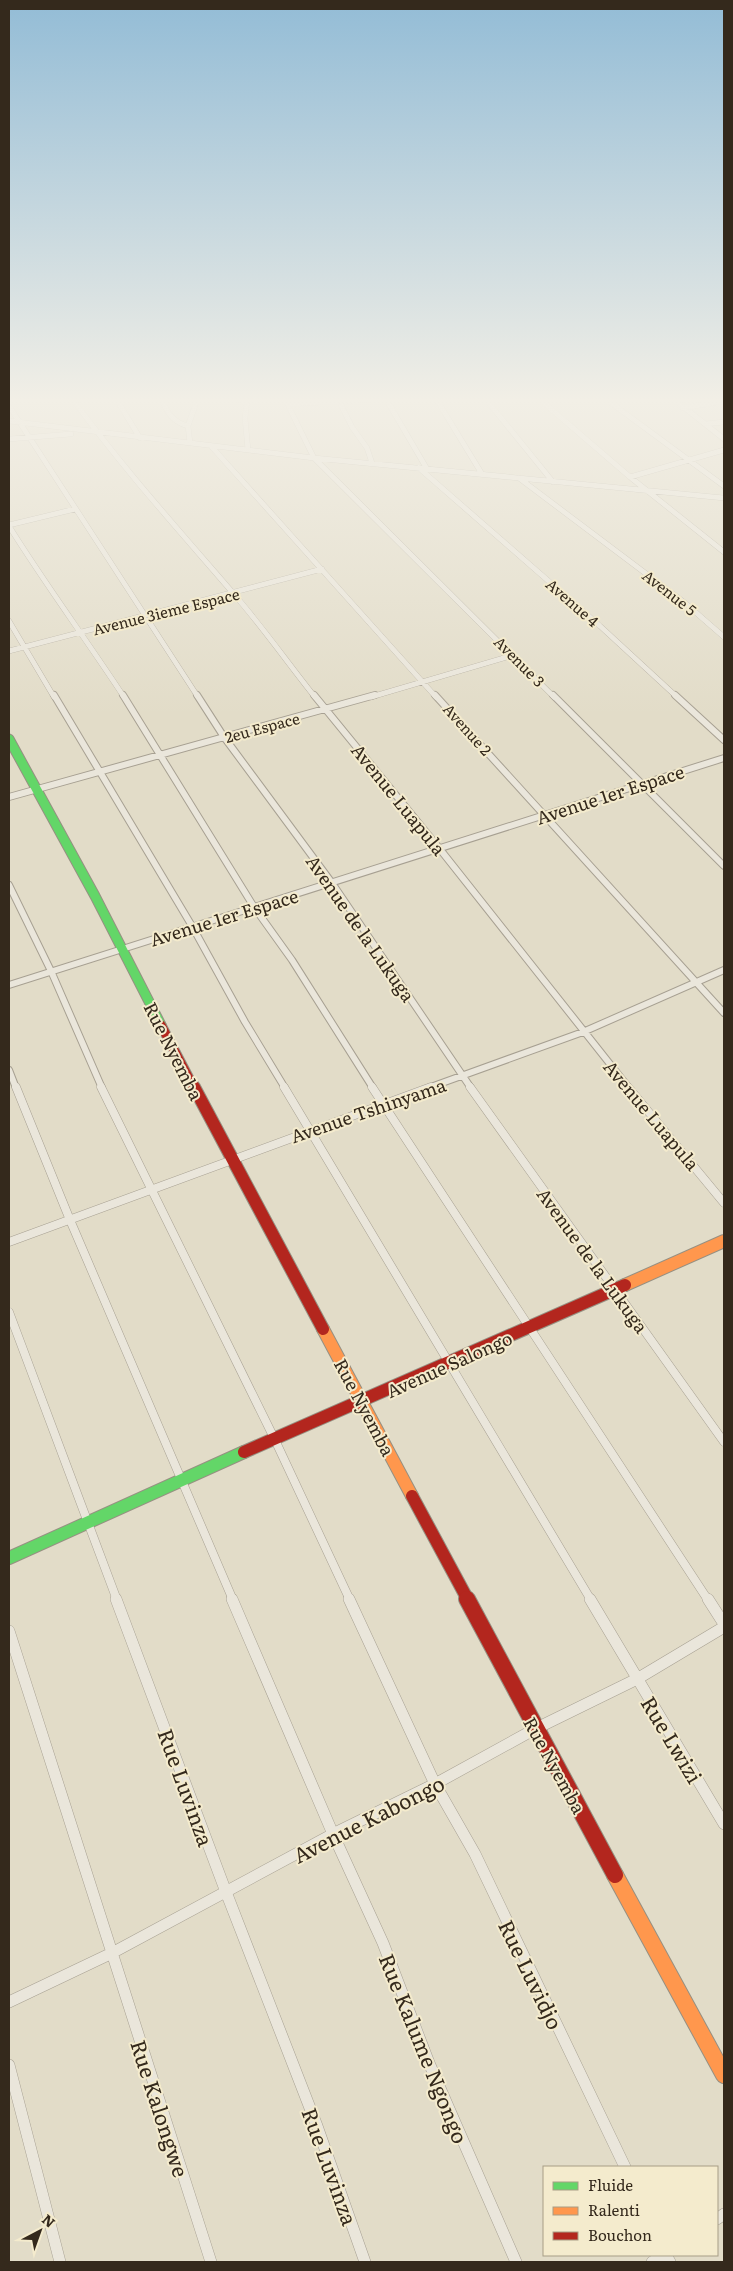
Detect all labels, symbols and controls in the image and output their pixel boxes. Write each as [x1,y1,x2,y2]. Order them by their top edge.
street label: Avenue 5 [638,563,702,621]
street label: Avenue 4 [541,572,605,632]
street label: Avenue 3ieme Espace [90,582,242,640]
street label: Avenue 3 [489,630,551,692]
street label: Avenue 2 [438,698,498,760]
street label: 2eu Espace [222,706,302,748]
street label: Avenue Luapula [345,737,453,861]
street label: Avenue 1er Espace [533,757,687,831]
street label: Avenue de la Lukuga [300,849,422,1007]
street label: Avenue 1er Espace [146,882,302,952]
street label: Rue Nyemba [138,997,211,1105]
street label: Avenue Luapula [598,1054,707,1176]
street label: Avenue Tshinyama [287,1071,450,1149]
street label: Avenue de la Lukuga [531,1182,655,1339]
street label: Avenue Salongo [382,1324,516,1404]
street label: Rue Nyemba [328,1353,402,1461]
street label: Rue Lwizi [635,1689,711,1789]
street label: Rue Nyemba [517,1712,593,1819]
street label: Rue Luvinza [151,1724,223,1851]
street label: Avenue Kabongo [287,1766,449,1870]
street label: Rue Luvidjo [492,1914,572,2034]
street label: Rue Kalume Ngongo [373,1948,477,2148]
street label: Rue Kalongwe [124,2035,198,2181]
street label: Rue Luvinza [295,2103,367,2230]
legend [543,2166,718,2256]
text: Fluide [588,2173,633,2196]
text: Ralenti [588,2198,640,2221]
north arrow [15,2206,65,2256]
text: N [38,2209,60,2232]
text: Bouchon [588,2223,652,2246]

